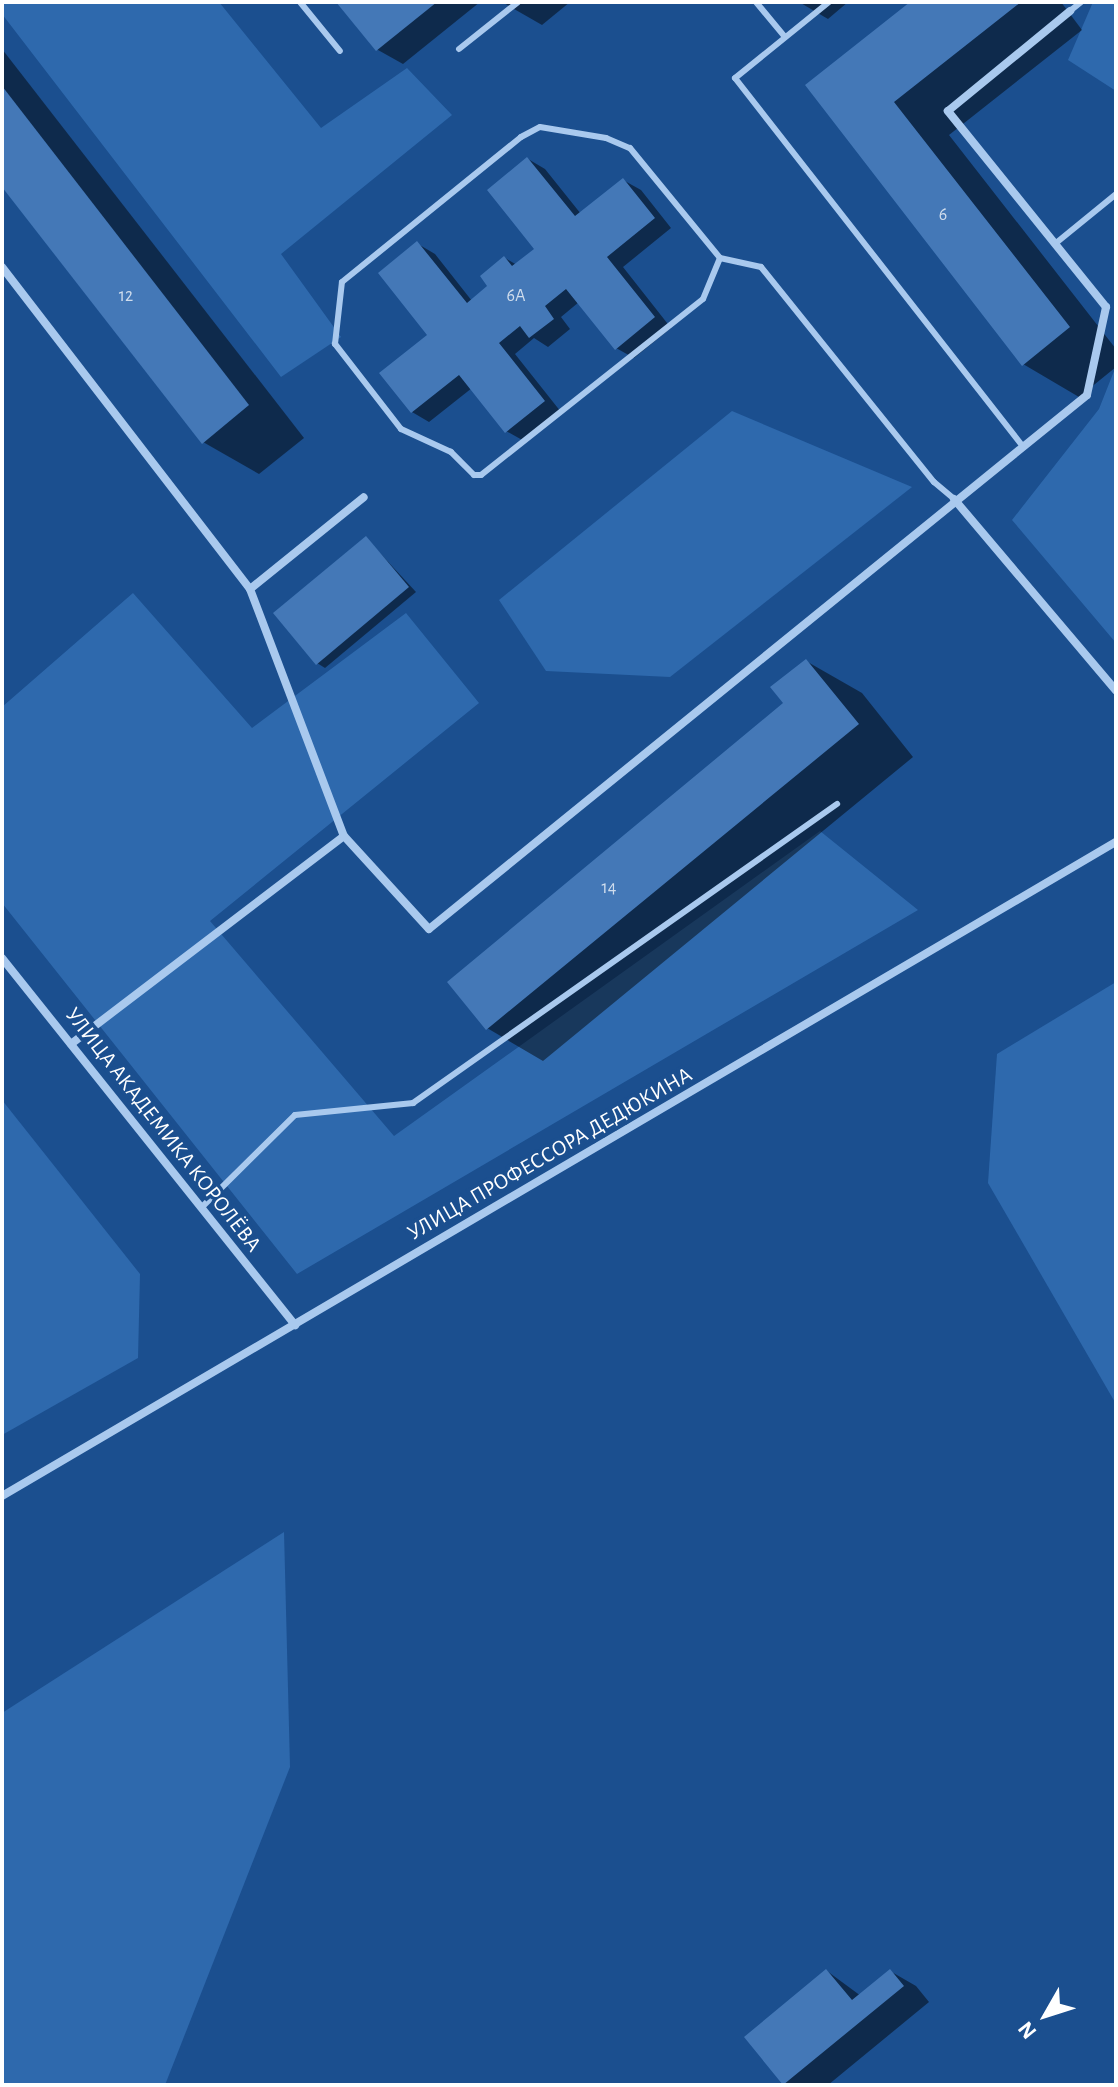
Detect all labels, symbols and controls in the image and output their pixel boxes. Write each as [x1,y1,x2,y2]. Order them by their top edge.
house number: 6 [939,204,947,226]
house number: 12 [119,285,133,307]
house number: 6А [506,285,526,307]
house number: 14 [602,877,616,899]
street label: УЛИЦА АКАДЕМИКА КОРОЛЁВА [59,1003,267,1257]
street label: УЛИЦА ПРОФЕССОРА ДЕДЮКИНА [403,1062,697,1246]
north arrow [1006,1975,1086,2055]
text: N [1014,2017,1041,2043]

